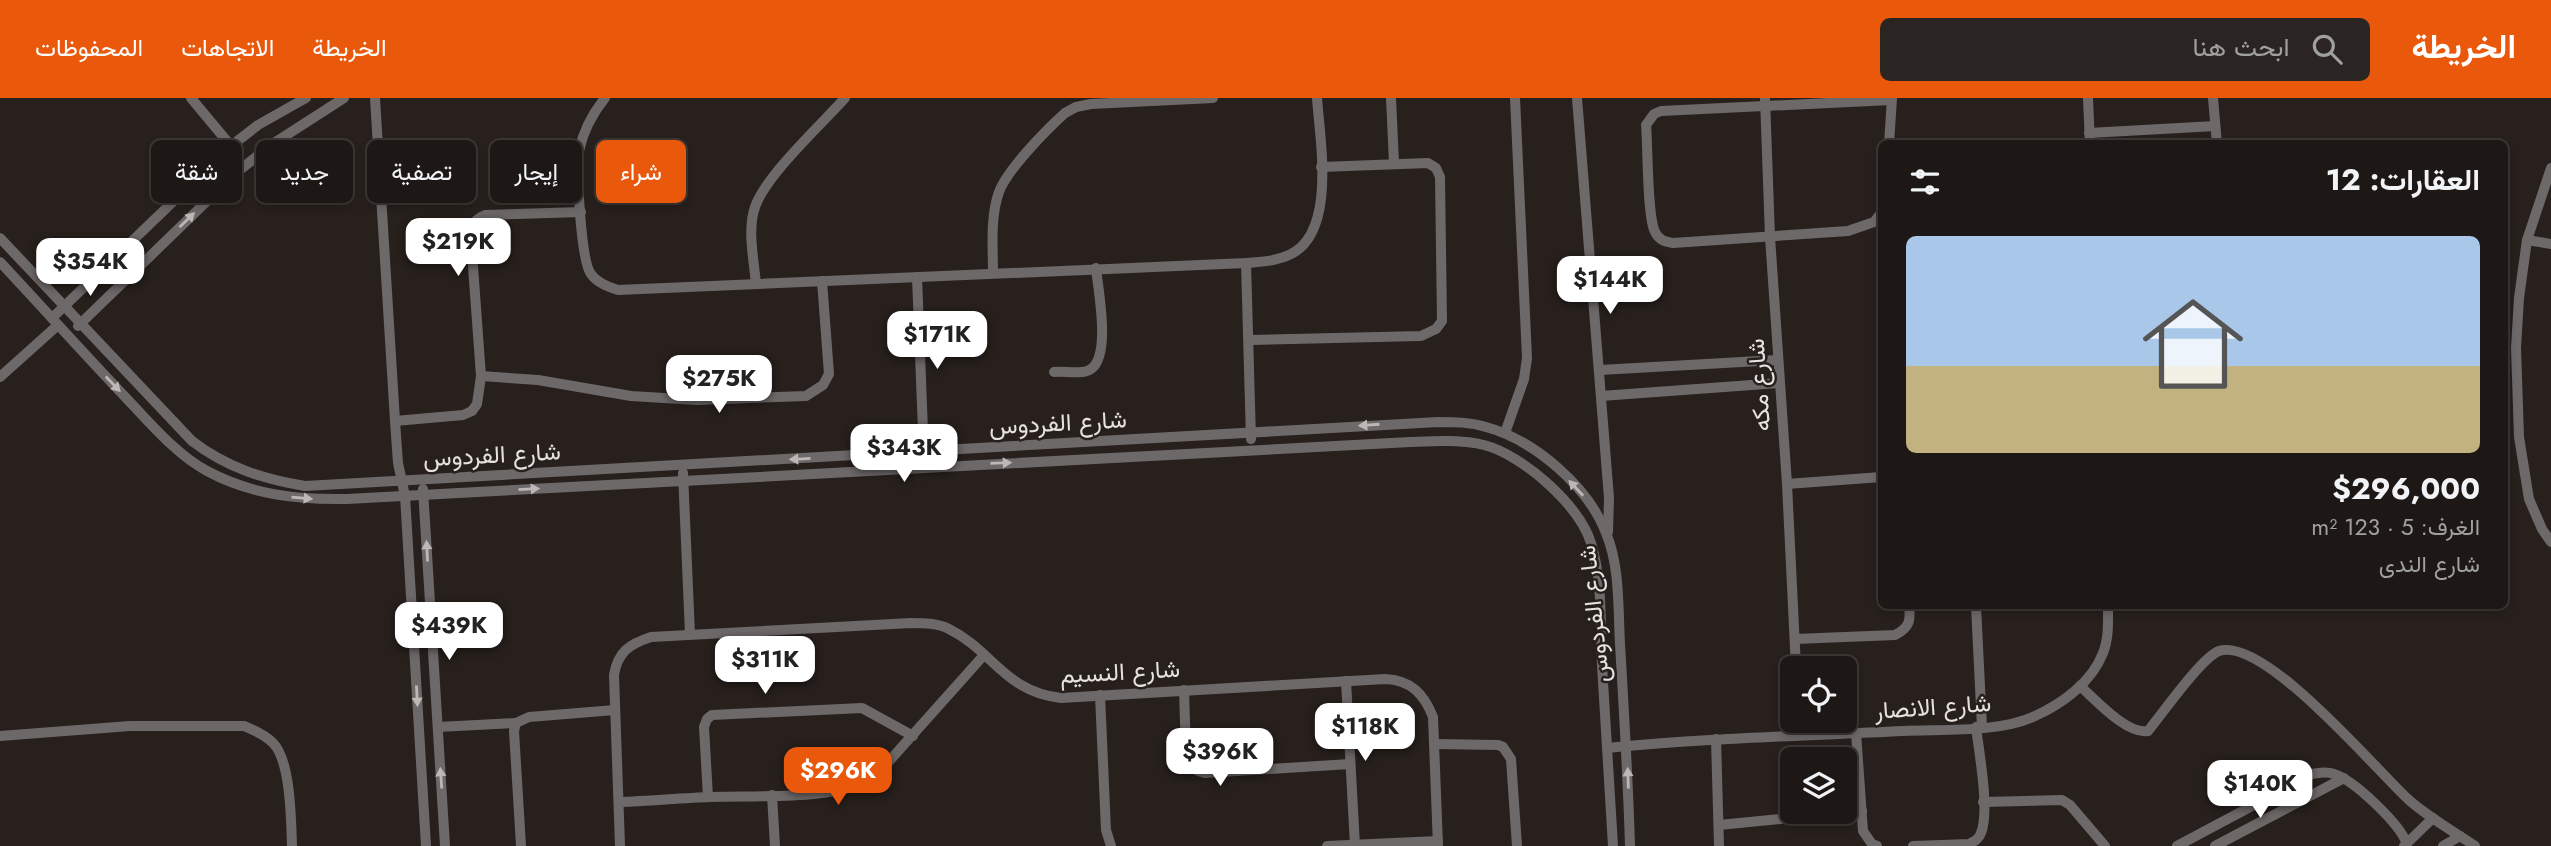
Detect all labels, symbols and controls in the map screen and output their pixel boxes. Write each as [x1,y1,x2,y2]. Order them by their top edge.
search box [1880,18,2370,81]
text: الخريطة [2412,23,2516,70]
text: ابحث هنا [2193,28,2290,66]
text: المحفوظات [35,30,143,65]
text: الاتجاهات [181,30,274,65]
text: الخريطة [312,30,387,65]
icon: search [2308,30,2346,68]
chip: شقة [151,140,242,203]
chip: جديد [256,140,353,203]
chip: تصفية [367,140,476,203]
chip: إيجار [490,140,582,203]
chip: شراء [596,140,686,203]
text: العقارات: 12 [2326,158,2480,201]
icon: filters [1906,163,1944,201]
one-way arrow [179,211,196,228]
pin: $219K [409,218,507,278]
text: $219K [422,224,494,258]
pin: $354K [41,238,139,298]
text: $354K [52,244,128,278]
pin: $144K [1561,256,1659,316]
text: $144K [1573,262,1647,296]
icon: home [2130,281,2256,407]
pin: $171K [888,312,986,371]
text: $171K [903,317,971,351]
street label: شارع مكه [1738,337,1779,433]
pin: $275K [670,356,768,415]
text: $275K [682,361,756,395]
one-way arrow [105,375,121,392]
street label: شارع الفردوس [988,401,1128,444]
one-way arrow [1358,420,1380,431]
pin: $343K [855,424,953,484]
text: $343K [866,430,942,464]
street label: شارع الفردوس [422,433,562,476]
one-way arrow [788,454,810,465]
one-way arrow [990,458,1012,469]
text: $296,000 [2332,467,2480,510]
one-way arrow [1568,479,1584,497]
one-way arrow [518,483,540,494]
one-way arrow [291,493,313,504]
text: الغرف: 5 · 123 m² [2311,510,2480,544]
one-way arrow [421,540,432,562]
street label: شارع الفردوس [1569,544,1618,684]
text: شارع الندى [2379,547,2480,581]
pin: $439K [400,602,498,662]
text: $439K [411,608,487,642]
pin: $311K [716,636,814,696]
text: $311K [731,642,799,676]
street label: شارع النسيم [1059,651,1181,692]
map controls [1780,656,1857,824]
button: locate [1780,656,1857,733]
one-way arrow [412,685,423,707]
street label: شارع الانصار [1873,685,1992,728]
pin: $118K [1316,704,1414,763]
text: $118K [1331,709,1399,743]
pin: $396K [1171,728,1269,788]
text: $396K [1182,734,1258,768]
button: layers [1780,747,1857,824]
pin: $296K [789,748,887,807]
text: $296K [800,753,876,787]
pin: $140K [2211,760,2309,820]
text: $140K [2223,766,2297,800]
one-way arrow [435,767,446,789]
one-way arrow [1622,767,1633,789]

